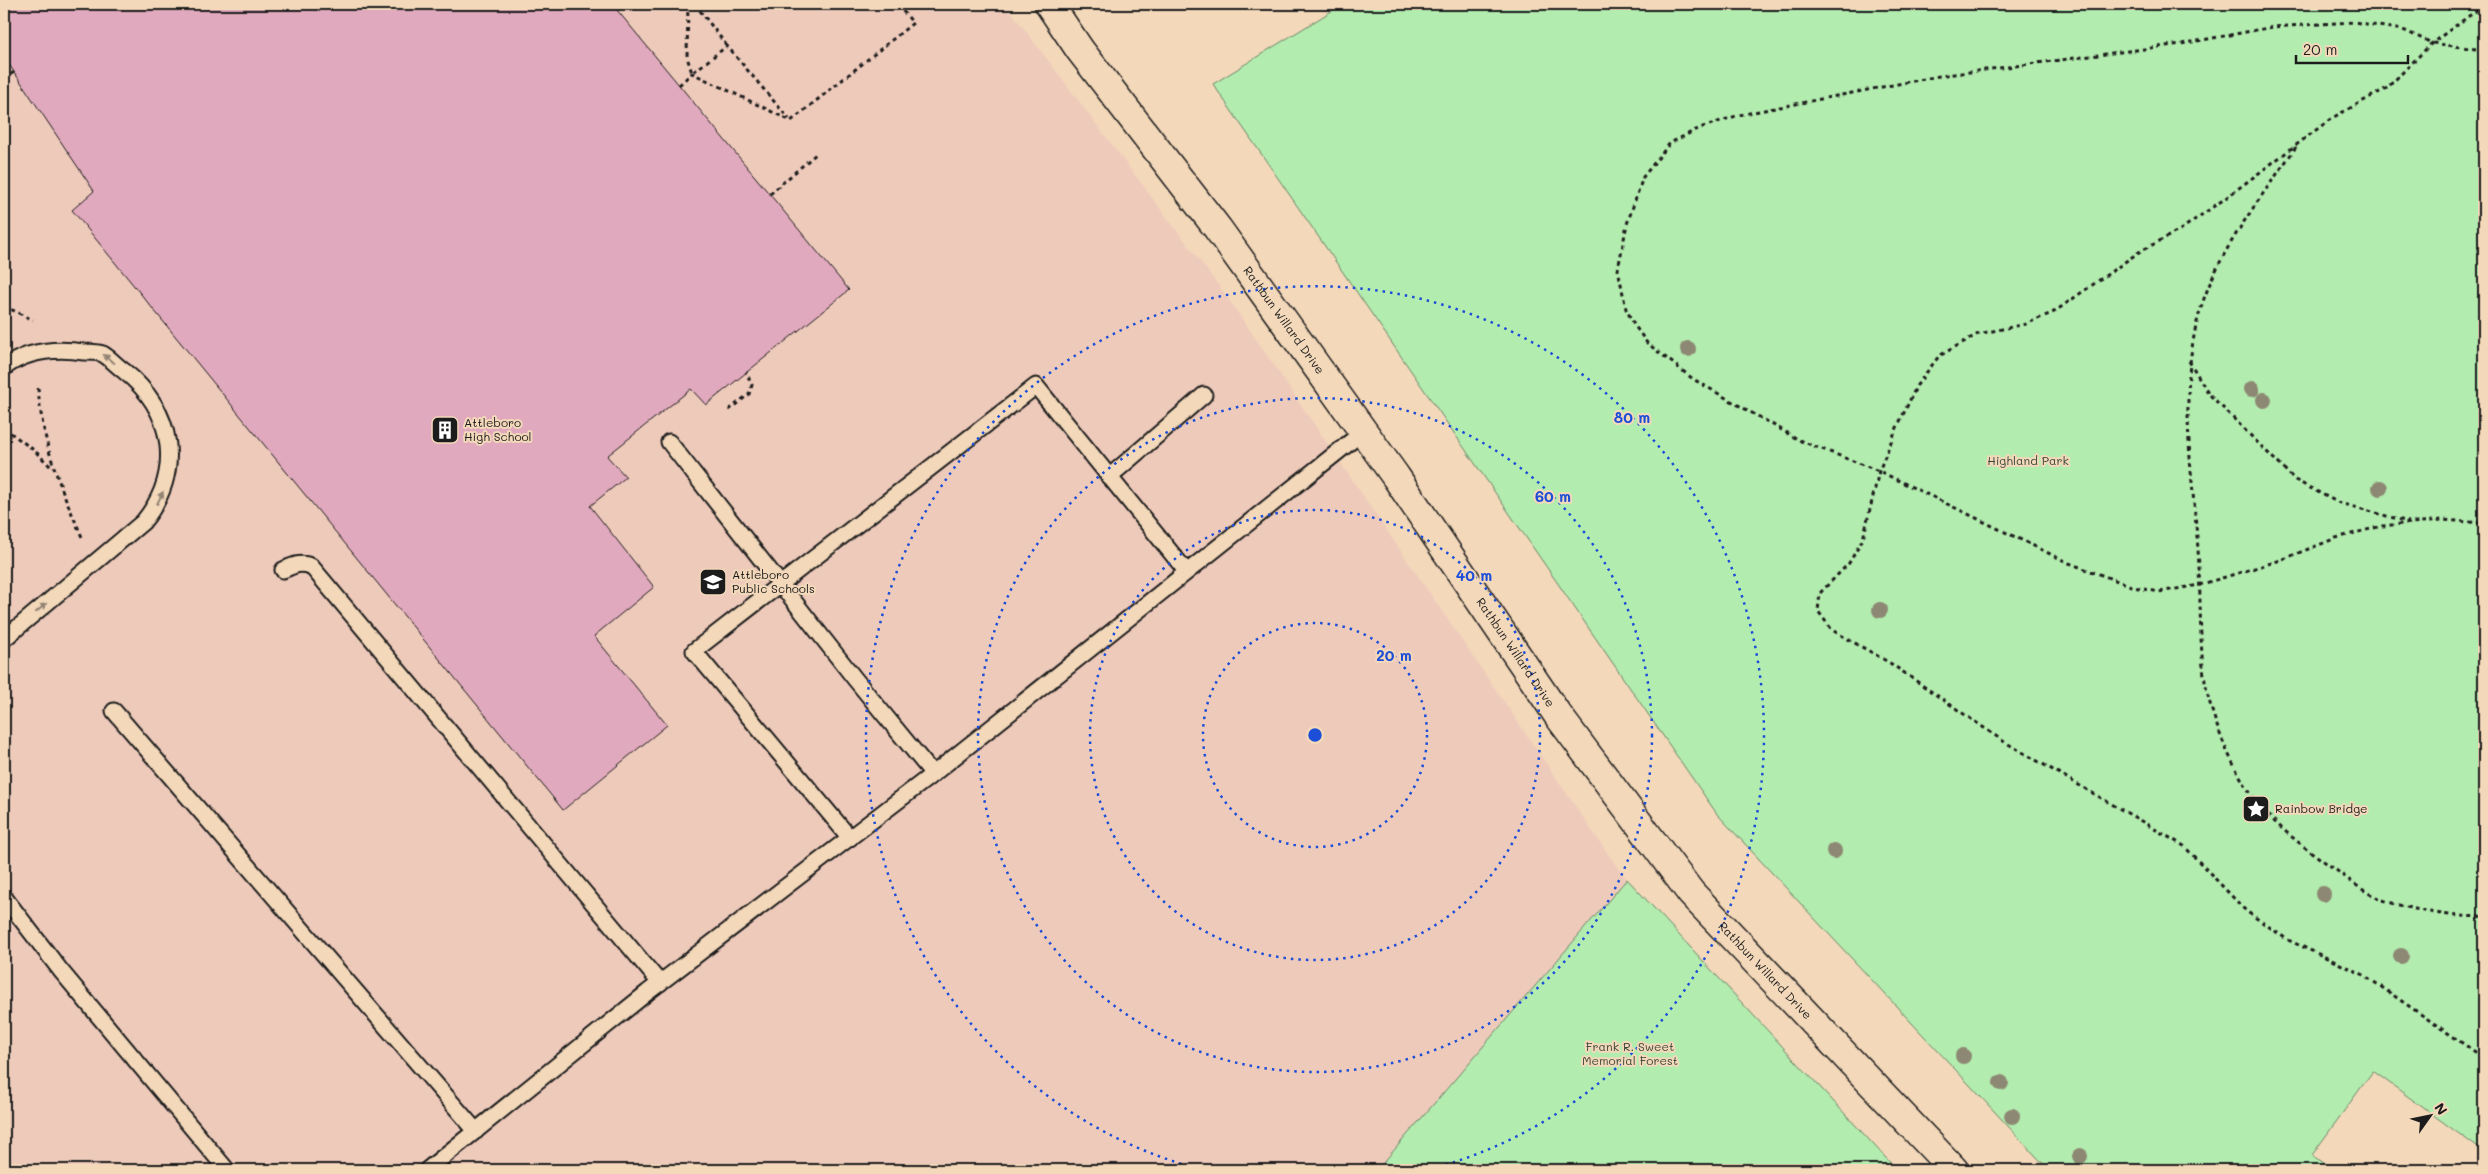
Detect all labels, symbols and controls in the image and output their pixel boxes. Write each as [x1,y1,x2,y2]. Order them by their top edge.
scale bar [2296,32,2408,64]
text: 20 m [2303,39,2337,59]
street label: Rathbun Willard Drive [1240,263,1329,377]
one-way arrow [103,354,116,365]
text: 80 m [1614,407,1650,427]
place label: Attleboro High School [464,414,532,444]
building icon: Attleboro High School [430,415,460,445]
park label: Highland Park [1987,452,2069,468]
text: 60 m [1535,486,1571,506]
one-way arrow [156,491,164,505]
text: 40 m [1456,565,1492,585]
place label: Attleboro Public Schools [732,566,815,596]
school or university icon: Attleboro Public Schools [698,567,728,597]
street label: Rathbun Willard Drive [1473,594,1559,710]
one-way arrow [35,602,47,614]
text: 20 m [1376,645,1412,665]
centre of rings [1306,726,1324,744]
place icon: Rainbow Bridge [2241,794,2271,824]
place label: Rainbow Bridge [2275,800,2368,816]
street label: Rathbun Willard Drive [1715,918,1816,1022]
park label: Frank R. Sweet Memorial Forest [1582,1038,1678,1068]
north arrow [2406,1092,2456,1142]
text: N [2430,1099,2452,1118]

